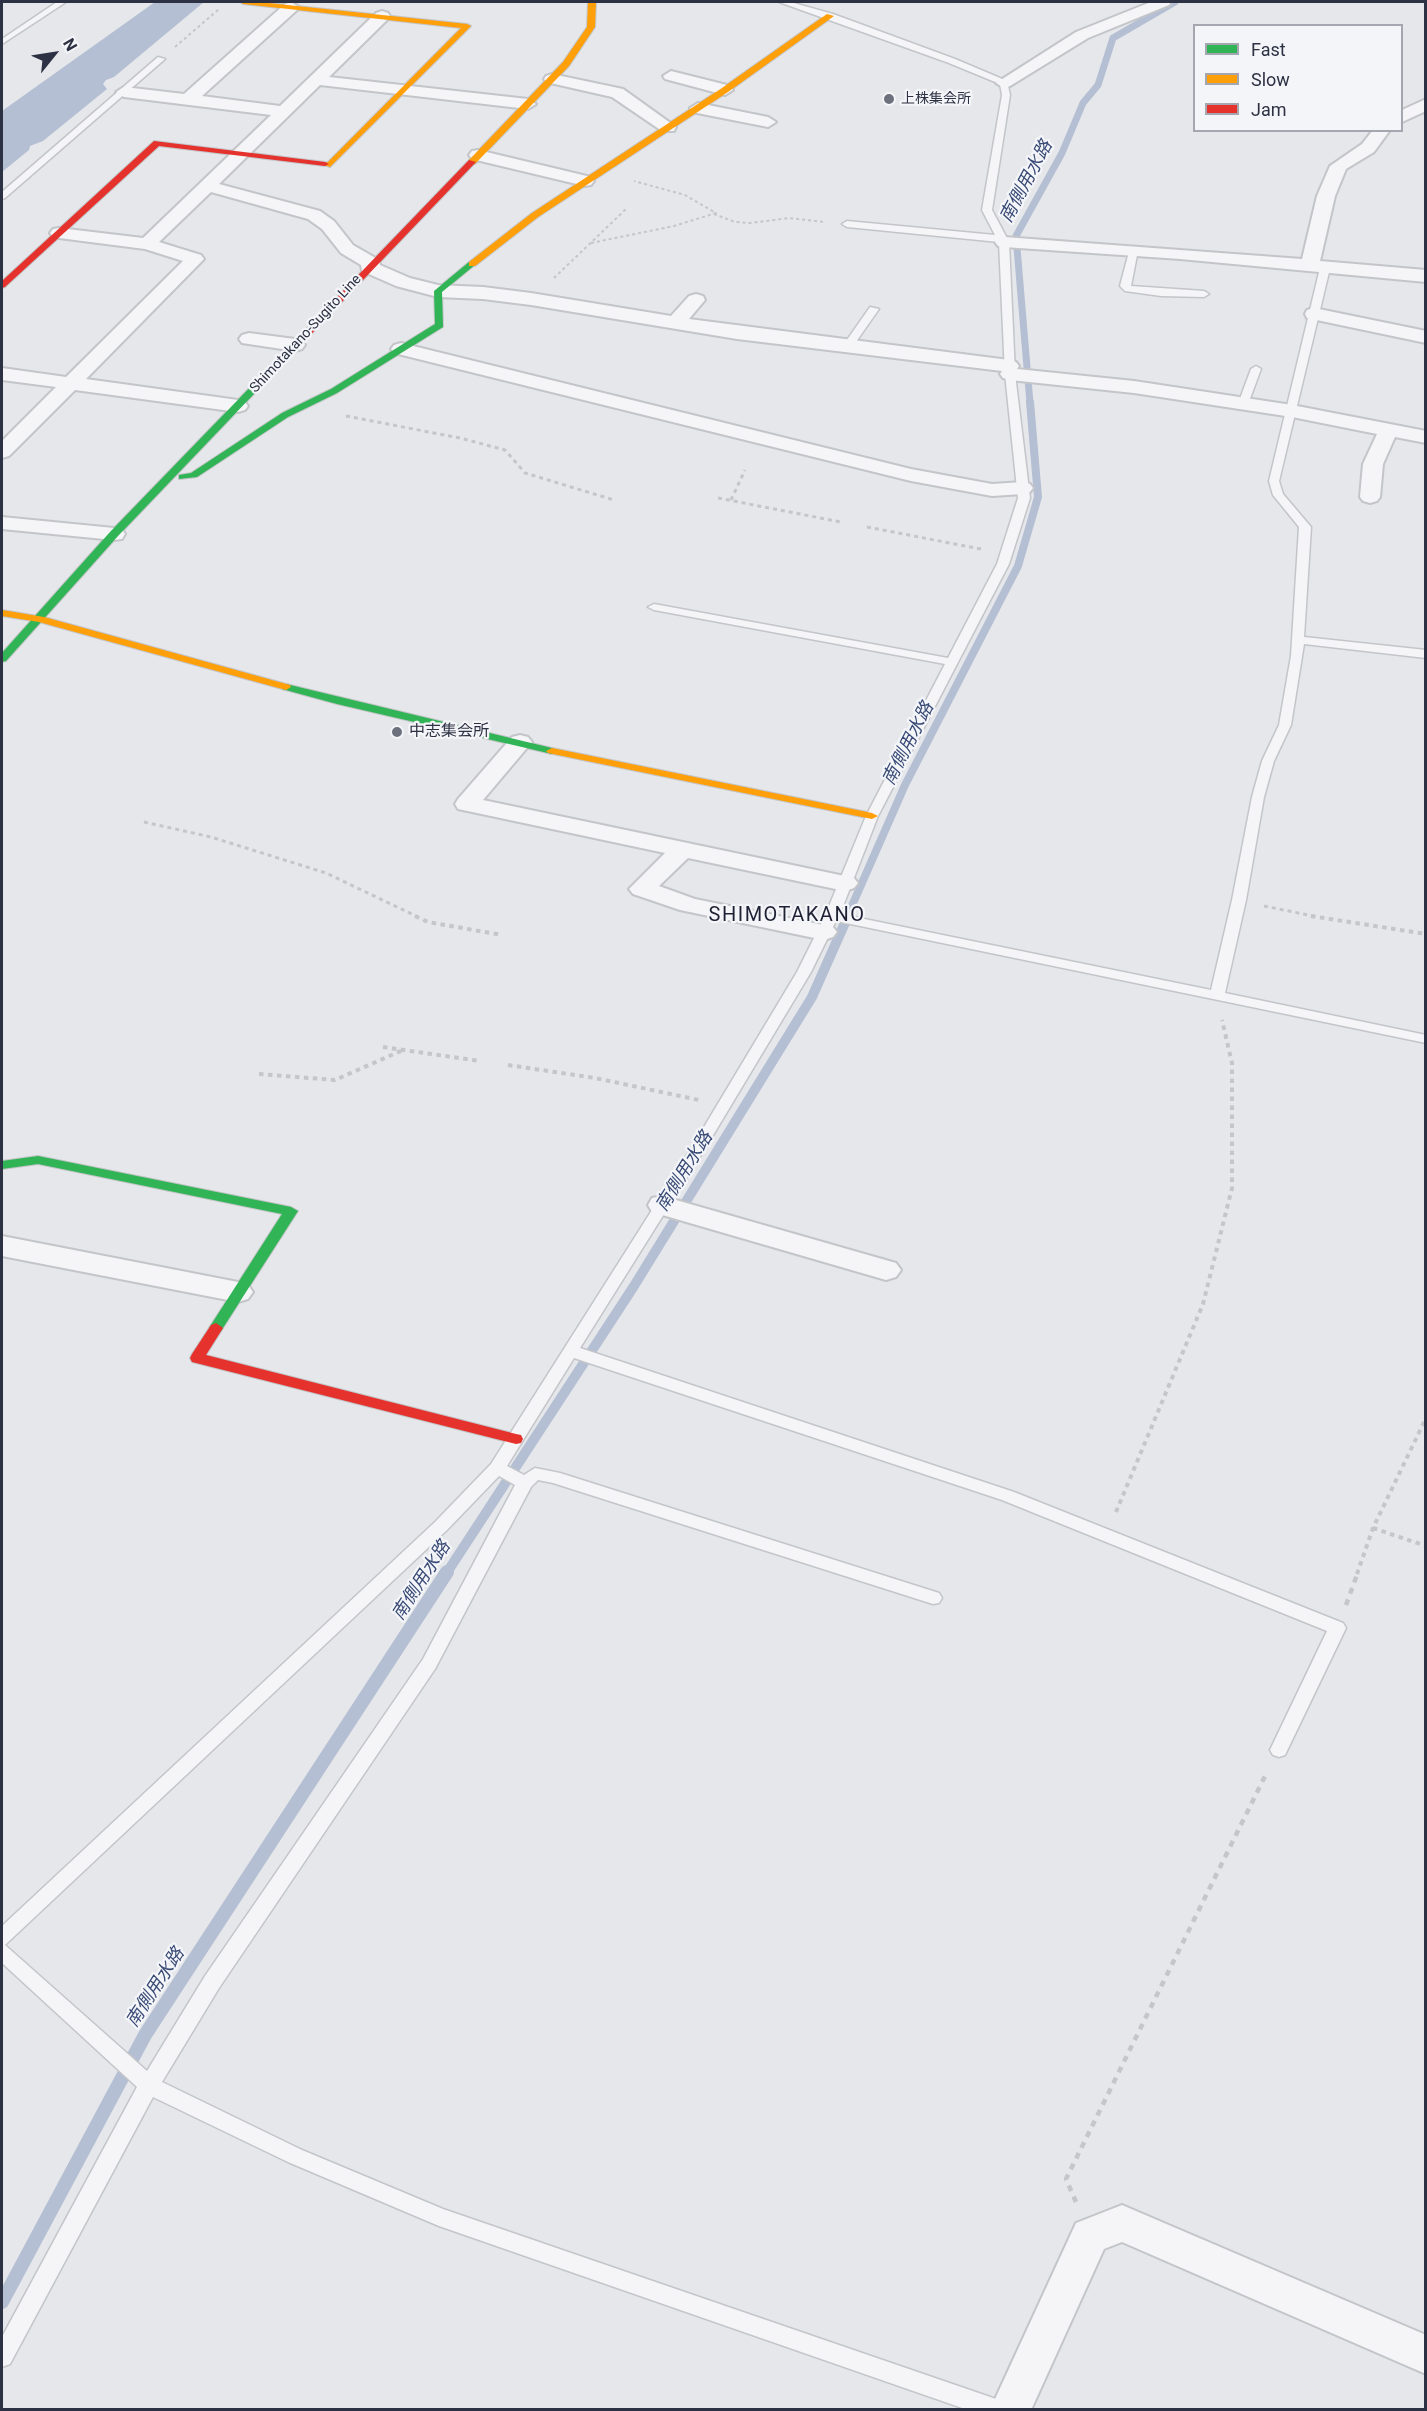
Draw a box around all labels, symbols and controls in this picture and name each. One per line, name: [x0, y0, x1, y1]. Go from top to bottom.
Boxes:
north arrow: [24, 24, 84, 84]
legend: [1193, 24, 1403, 132]
text: N: [59, 35, 81, 54]
text: Fast: [1251, 39, 1286, 60]
text: Slow: [1251, 69, 1290, 90]
place label: 上株集会所: [901, 91, 971, 107]
marker: 上株集会所: [882, 92, 896, 106]
text: Jam: [1251, 99, 1287, 120]
water label: 南側用水路: [996, 137, 1058, 227]
street label: Shimotakano-Sugito Line: [247, 271, 365, 397]
water label: 南側用水路: [879, 699, 939, 789]
place label: 中志集会所: [409, 722, 489, 742]
marker: 中志集会所: [390, 725, 404, 739]
district label: SHIMOTAKANO: [709, 904, 865, 928]
water label: 南側用水路: [652, 1128, 718, 1216]
water label: 南側用水路: [388, 1537, 456, 1625]
water label: 南側用水路: [122, 1944, 190, 2032]

